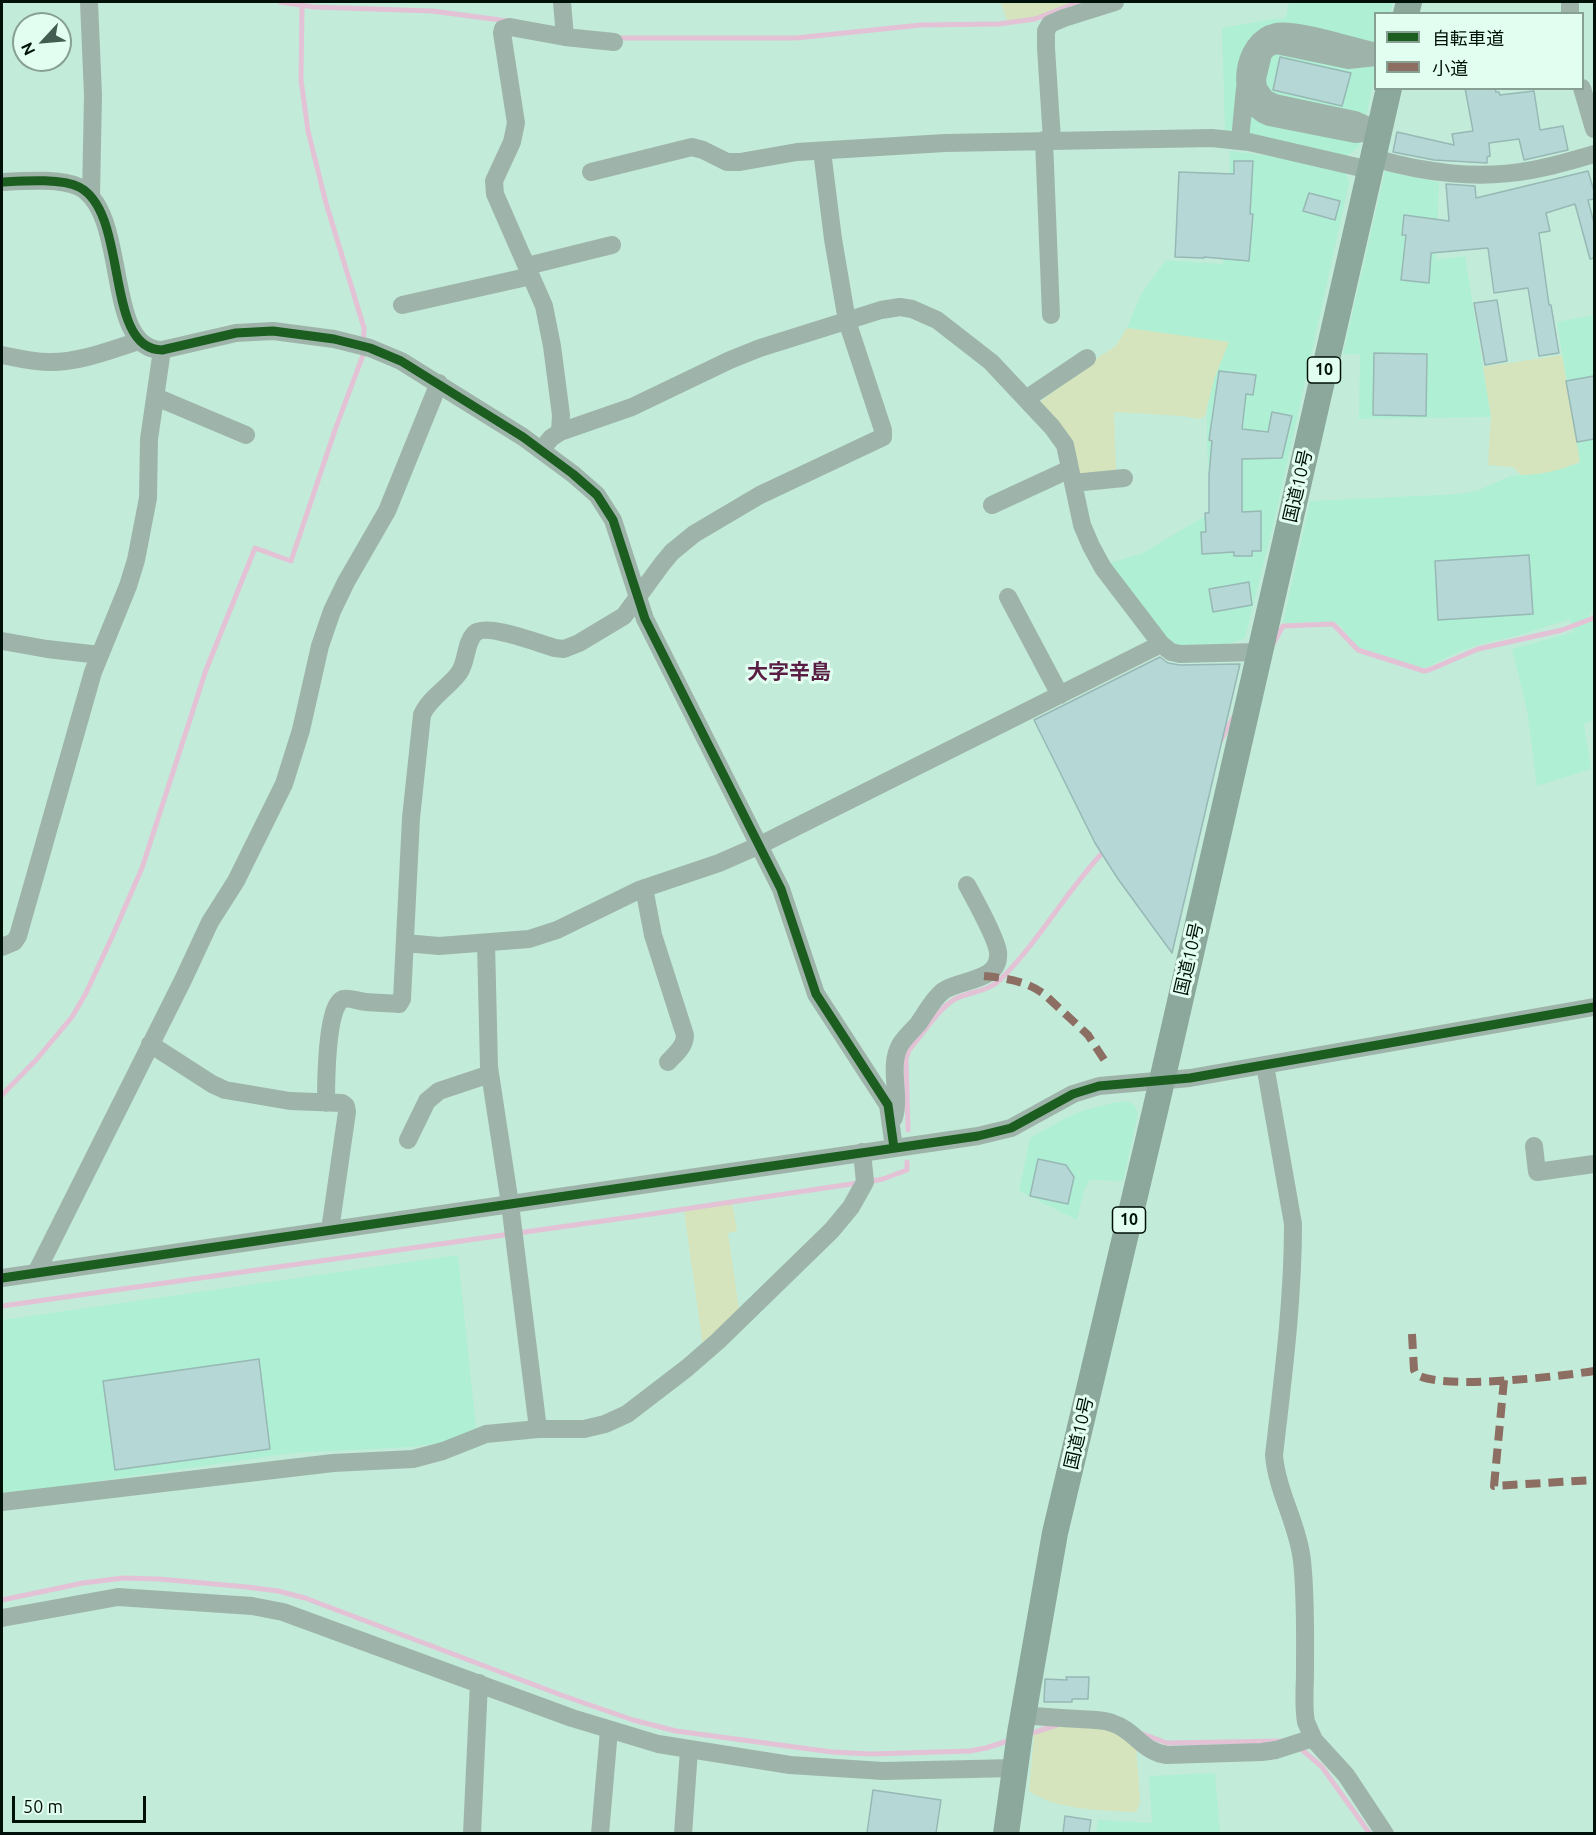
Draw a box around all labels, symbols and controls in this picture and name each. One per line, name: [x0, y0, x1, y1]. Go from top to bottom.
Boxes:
north arrow: [12, 12, 72, 72]
legend: [1374, 12, 1584, 90]
text: 自転車道: [1432, 28, 1504, 48]
text: N: [17, 40, 38, 58]
text: 小道: [1432, 58, 1468, 78]
road number: 10: [1308, 357, 1340, 383]
street label: 国道10号: [1279, 447, 1317, 525]
district label: 大字辛島: [747, 659, 831, 685]
street label: 国道10号: [1170, 920, 1208, 998]
road number: 10: [1112, 1207, 1146, 1233]
street label: 国道10号: [1060, 1394, 1098, 1472]
scale bar: [15, 1784, 148, 1822]
text: 50 m: [23, 1796, 63, 1816]

